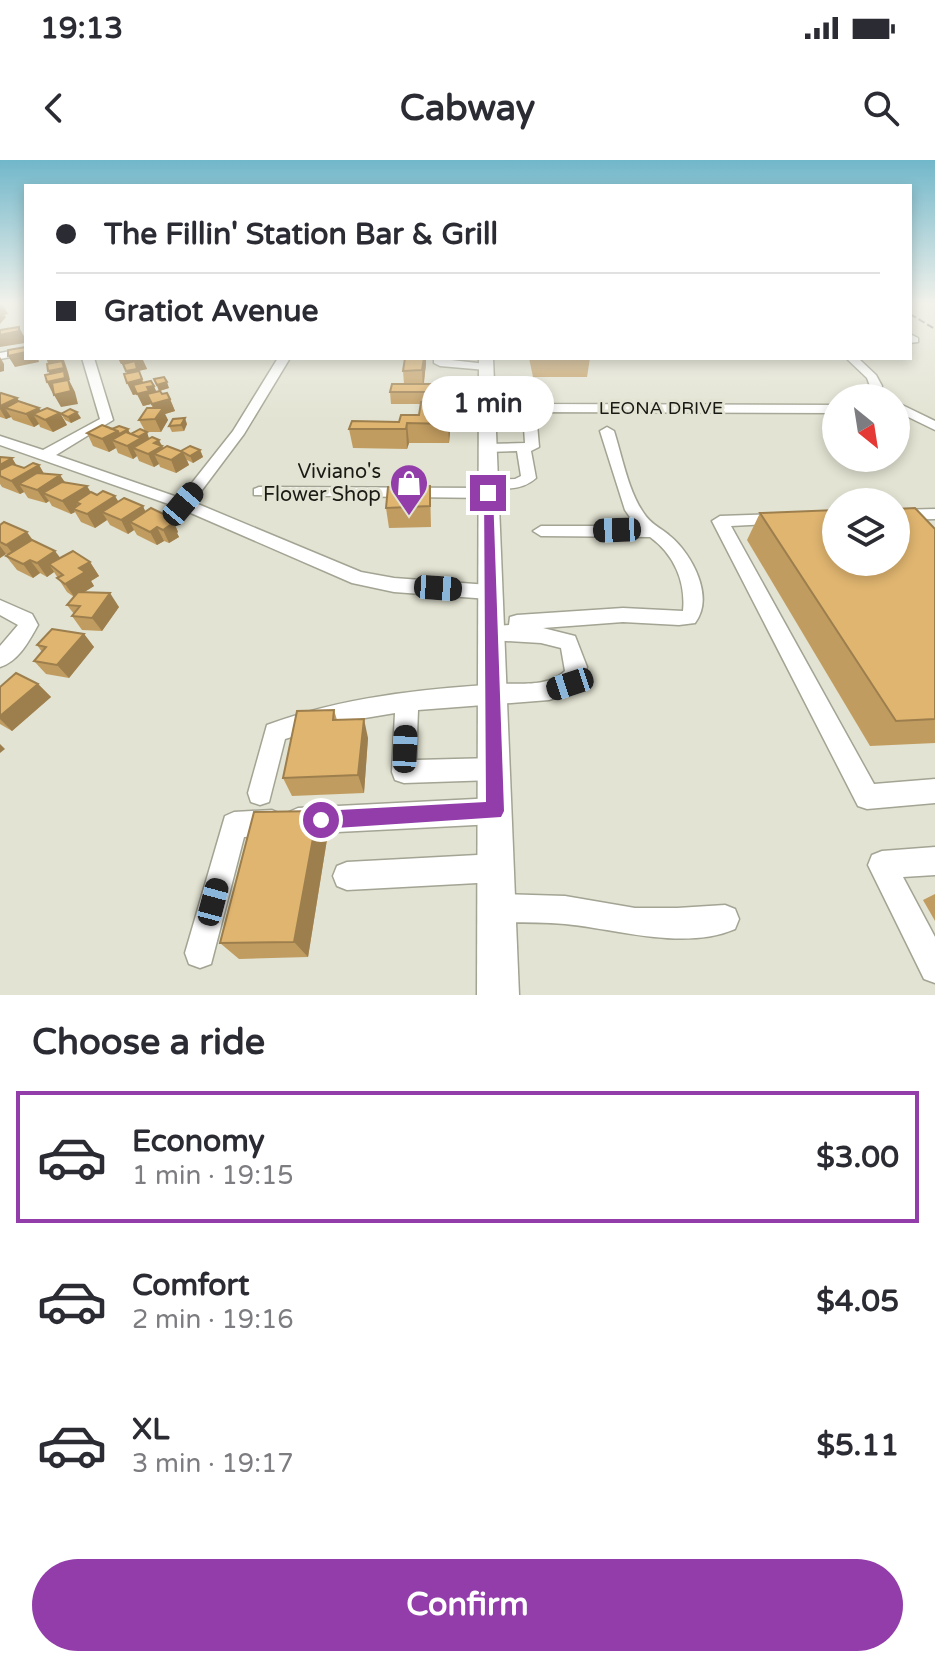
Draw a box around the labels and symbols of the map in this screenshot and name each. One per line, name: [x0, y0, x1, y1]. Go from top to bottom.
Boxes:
callout: 1 min: [422, 377, 554, 433]
north arrow: [822, 384, 910, 472]
street label: LEONA DRIVE: [599, 397, 723, 419]
place label: Viviano's Flower Shop: [263, 460, 381, 507]
shop icon: Viviano's Flower Shop: [388, 462, 430, 517]
route end: [470, 475, 506, 511]
car: [158, 478, 208, 530]
car: [593, 517, 641, 543]
car: [413, 574, 463, 602]
car: [543, 665, 597, 703]
car: [392, 725, 418, 773]
route start: [303, 802, 339, 838]
car: [195, 876, 231, 928]

